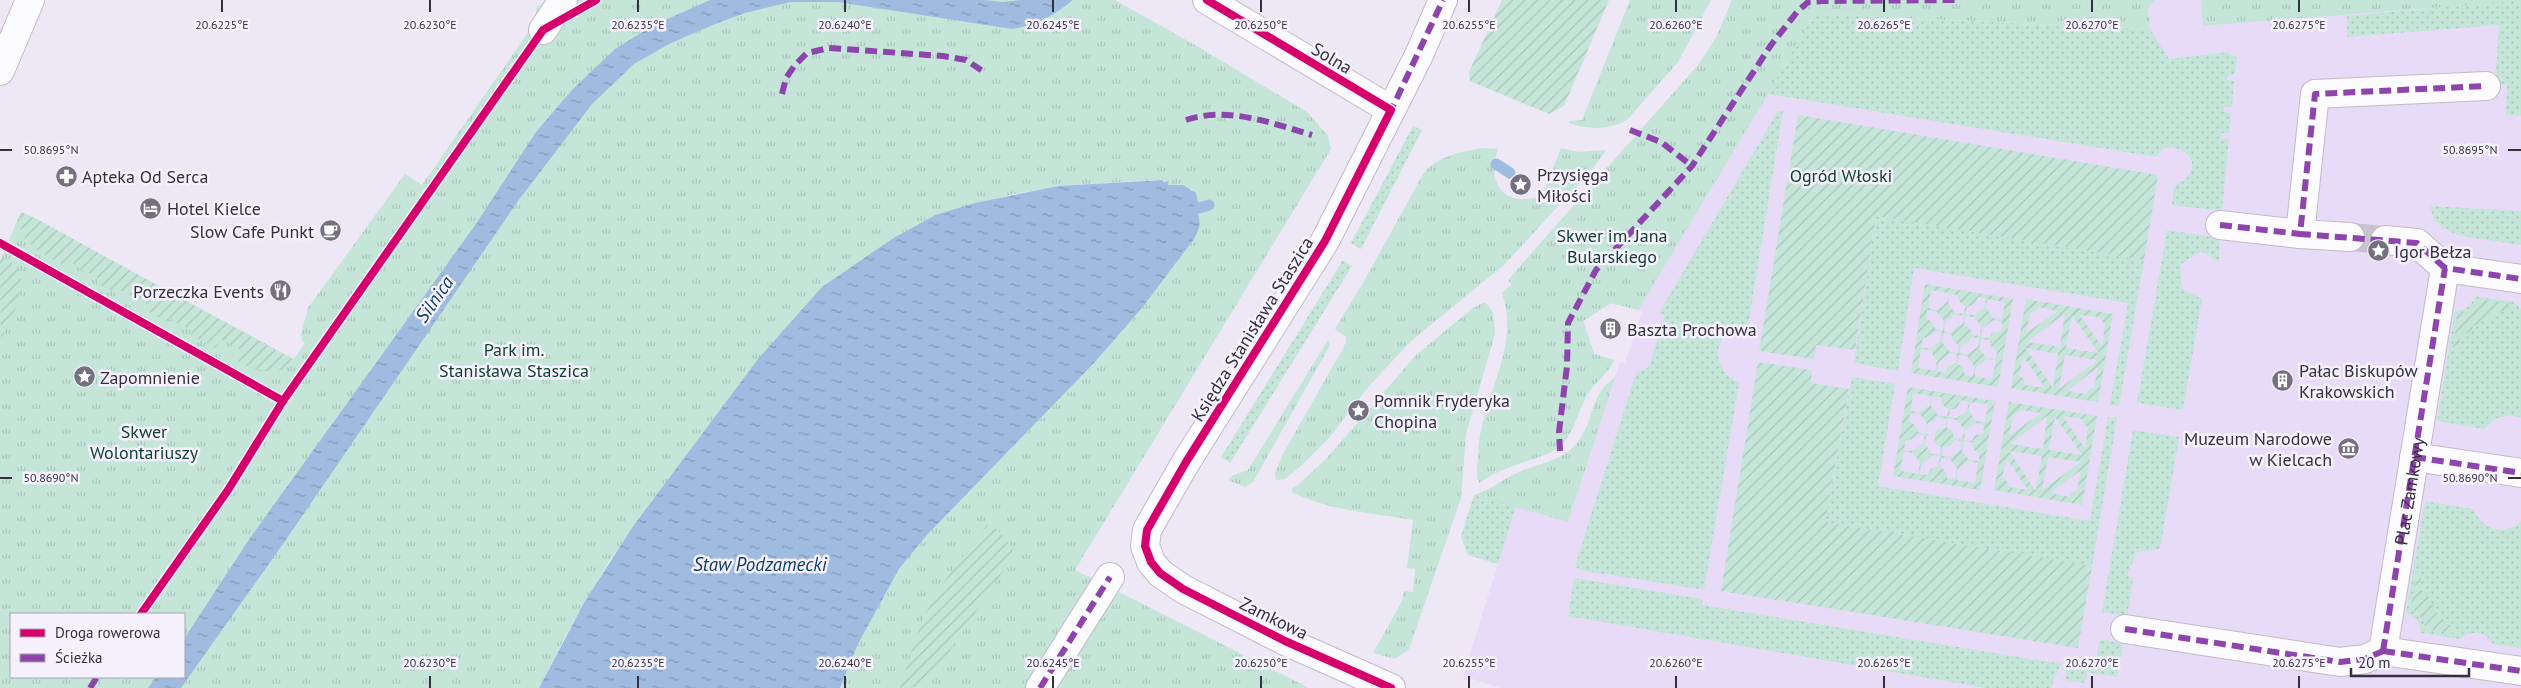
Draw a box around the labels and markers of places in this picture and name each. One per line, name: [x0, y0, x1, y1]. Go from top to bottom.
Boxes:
place label: Przysięga Miłości: [1537, 163, 1609, 207]
pharmacy icon: Apteka Od Serca: [54, 164, 78, 188]
place label: Apteka Od Serca: [82, 165, 208, 188]
place icon: Przysięga Miłości: [1509, 172, 1533, 196]
hotel icon: Hotel Kielce: [139, 196, 163, 220]
place label: Hotel Kielce: [167, 197, 261, 220]
cafe icon: Slow Cafe Punkt: [318, 219, 342, 243]
place label: Slow Cafe Punkt: [190, 220, 314, 243]
place icon: Igor Bełza: [2366, 239, 2390, 263]
place label: Igor Bełza: [2394, 240, 2471, 263]
restaurant icon: Porzeczka Events: [268, 279, 292, 303]
place label: Porzeczka Events: [133, 280, 264, 303]
building icon: Baszta Prochowa: [1599, 317, 1623, 341]
place label: Baszta Prochowa: [1627, 318, 1757, 341]
place label: Pałac Biskupów Krakowskich: [2299, 359, 2418, 403]
place icon: Zapomnienie: [72, 365, 96, 389]
place label: Zapomnienie: [100, 366, 200, 389]
building icon: Pałac Biskupów Krakowskich: [2271, 368, 2295, 392]
place label: Pomnik Fryderyka Chopina: [1374, 389, 1510, 433]
place icon: Pomnik Fryderyka Chopina: [1346, 398, 1370, 422]
place label: Muzeum Narodowe w Kielcach: [2184, 427, 2332, 471]
museum icon: Muzeum Narodowe w Kielcach: [2336, 436, 2360, 460]

